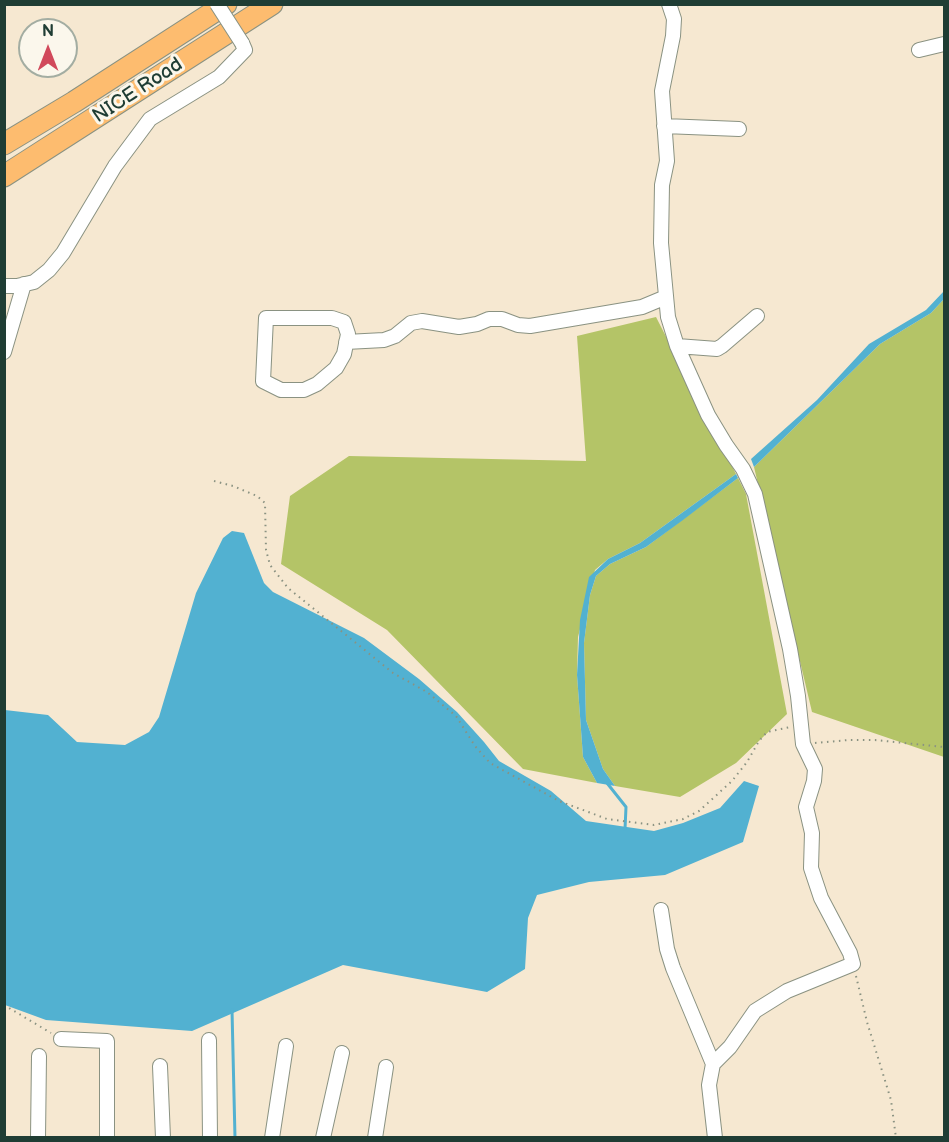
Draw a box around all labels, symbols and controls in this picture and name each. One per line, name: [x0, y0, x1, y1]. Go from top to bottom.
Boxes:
north arrow: [18, 18, 78, 78]
text: N: [42, 22, 54, 41]
street label: NICE Road: [89, 53, 187, 129]

